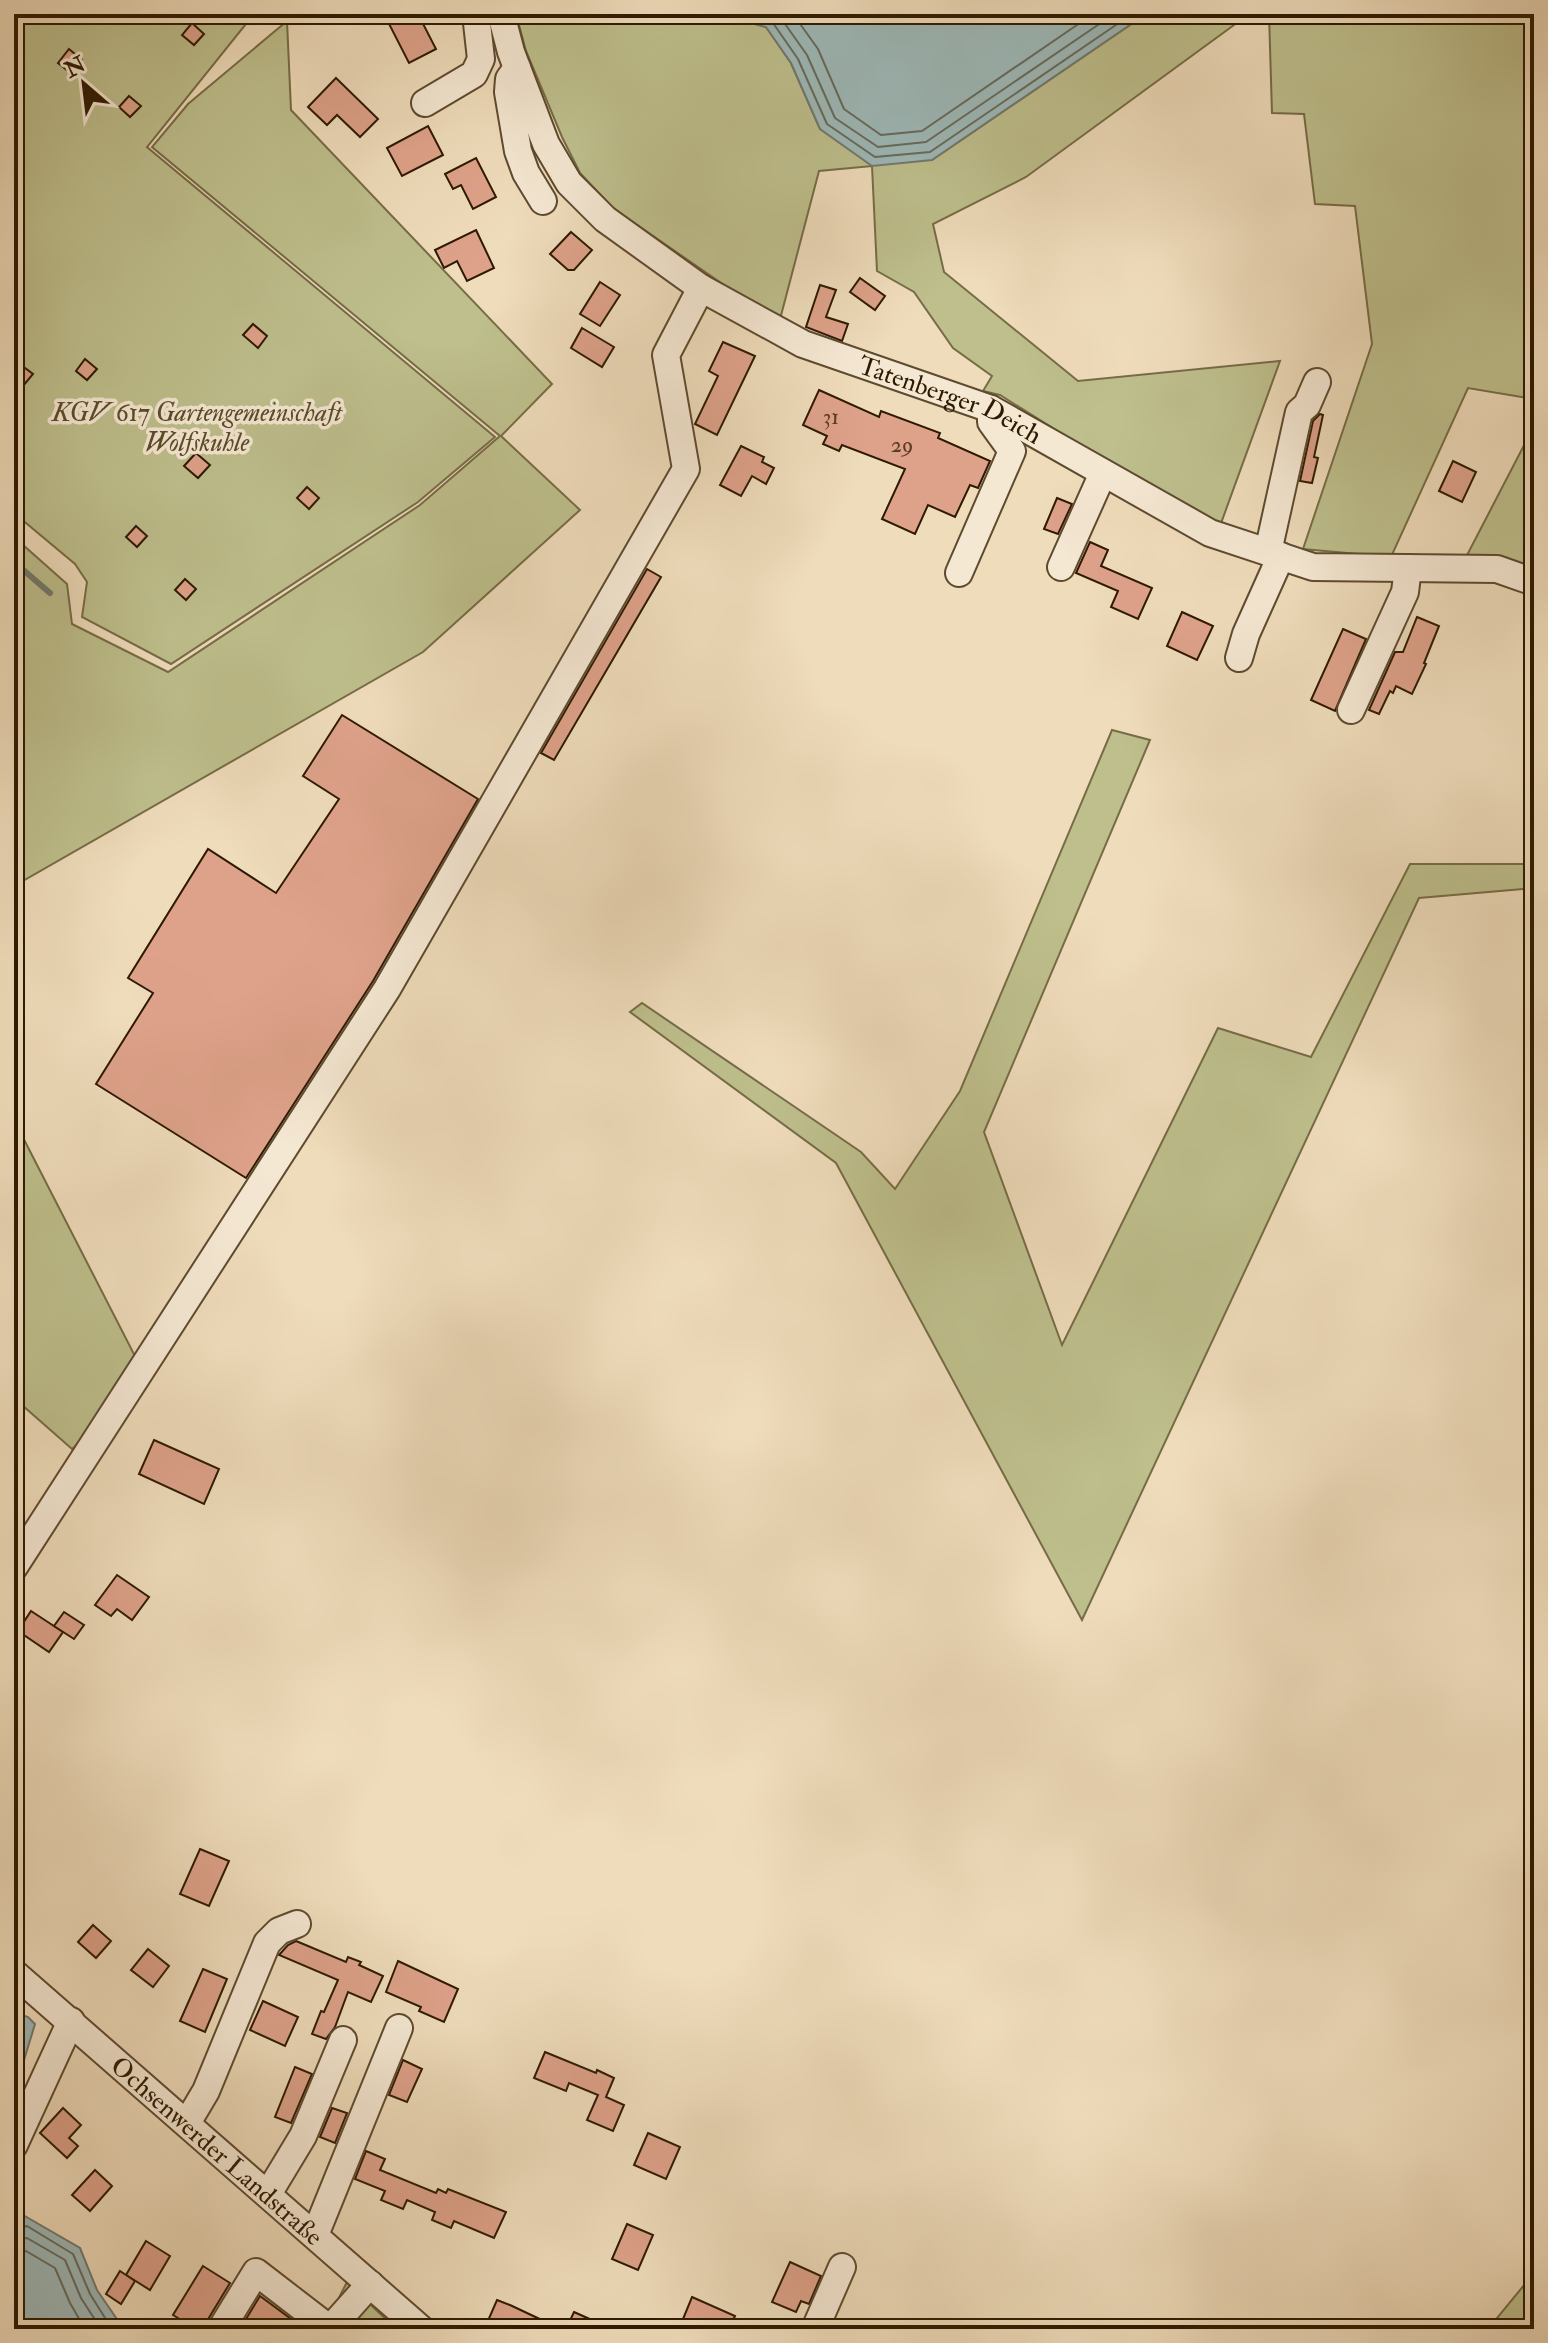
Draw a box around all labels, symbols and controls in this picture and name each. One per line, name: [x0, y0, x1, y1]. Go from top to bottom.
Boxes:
north arrow: [44, 44, 124, 124]
text: N: [59, 50, 91, 85]
street label: Tatenberger Deich: [854, 349, 1047, 452]
park label: KGV 617 Gartengemeinschaft Wolfskuhle: [50, 397, 344, 459]
house number: 31: [823, 403, 839, 431]
house number: 29: [891, 431, 913, 459]
street label: Ochsenwerder Landstraße: [104, 2050, 329, 2253]

